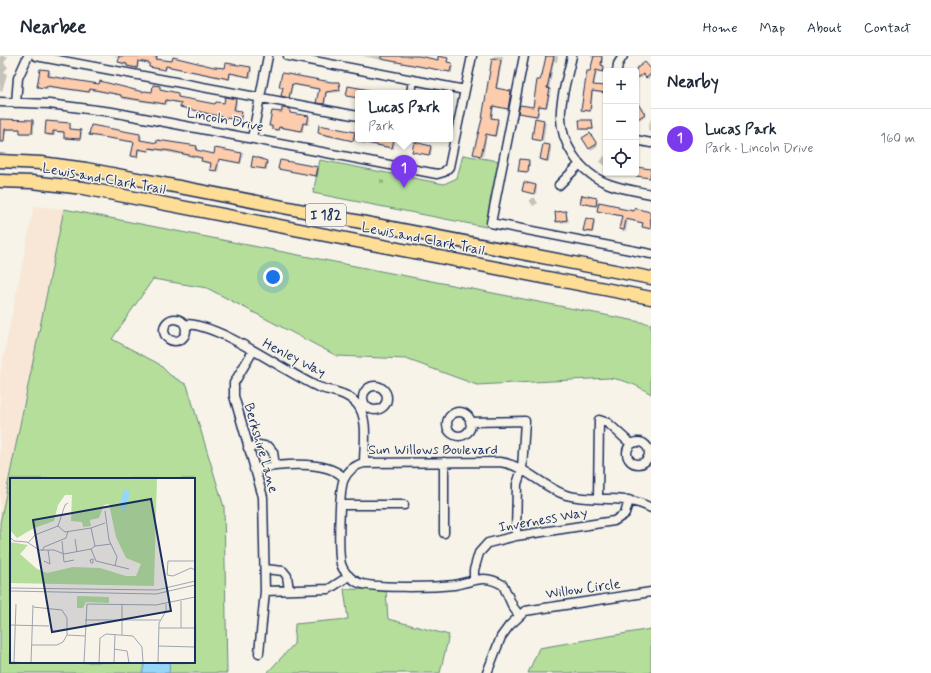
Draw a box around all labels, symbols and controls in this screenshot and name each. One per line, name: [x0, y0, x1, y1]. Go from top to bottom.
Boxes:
text: Nearbee: [20, 15, 86, 40]
text: Home: [703, 19, 737, 37]
text: Map: [759, 19, 785, 37]
text: About: [807, 19, 842, 37]
text: Contact: [864, 19, 911, 37]
map controls: [603, 68, 639, 176]
button: +: [603, 68, 639, 104]
text: Nearby: [667, 71, 719, 93]
popup: [355, 90, 453, 142]
text: Lucas Park: [368, 98, 440, 118]
street label: Lincoln Drive: [185, 104, 265, 136]
button: −: [603, 104, 639, 140]
text: Park: [368, 118, 394, 135]
text: Lucas Park: [705, 120, 776, 140]
text: 1: [677, 130, 683, 147]
text: 160 m: [880, 130, 915, 147]
button: locate: [603, 140, 639, 176]
text: Park · Lincoln Drive: [705, 140, 813, 157]
pin: 1: [391, 155, 417, 188]
street label: Lewis and Clark Trail: [41, 159, 167, 199]
road number: I 182: [306, 204, 346, 226]
street label: Lewis and Clark Trail: [360, 218, 486, 260]
your location: [263, 267, 283, 287]
street label: Henley Way: [259, 334, 329, 382]
street label: Berkshire Lane: [240, 401, 282, 495]
street label: Sun Willows Boulevard: [368, 441, 498, 459]
inset map: [10, 478, 195, 663]
street label: Inverness Way: [497, 503, 589, 537]
street label: Willow Circle: [545, 575, 622, 603]

